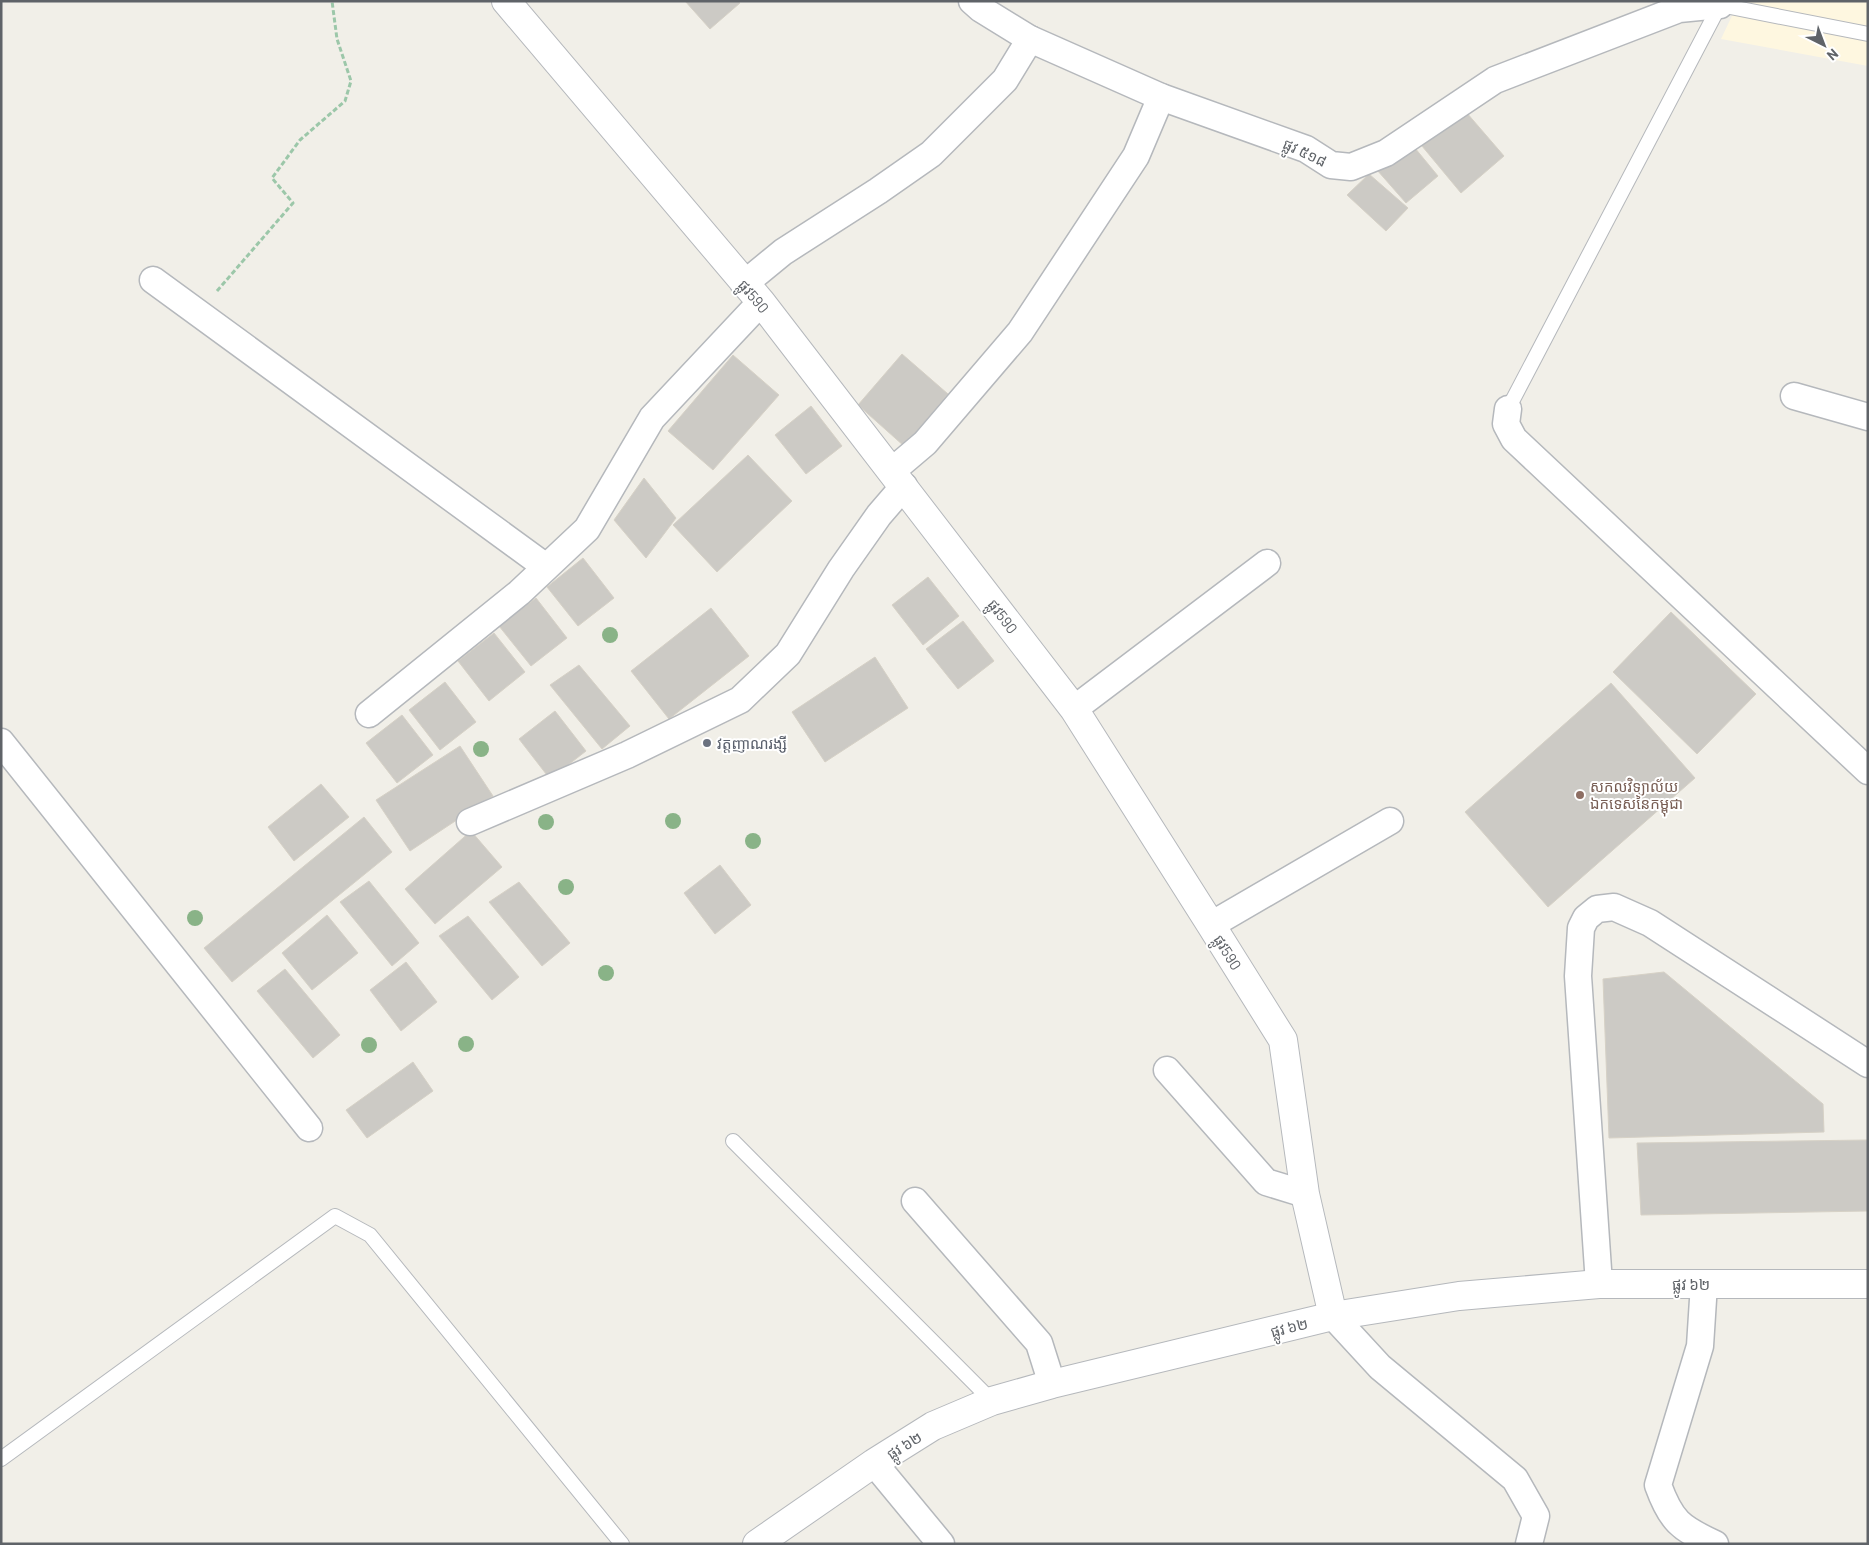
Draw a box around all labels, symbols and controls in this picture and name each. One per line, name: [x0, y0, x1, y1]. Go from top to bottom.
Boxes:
north arrow: [1799, 20, 1849, 70]
text: N: [1824, 46, 1842, 64]
street label: ផ្លូវ ៥១៨: [1278, 134, 1330, 175]
street label: ផ្លូវ590: [731, 275, 773, 320]
street label: ផ្លូវ590: [980, 595, 1022, 640]
place label: វត្តញាណរង្សី: [717, 734, 787, 753]
marker: វត្តញាណរង្សី: [701, 737, 713, 749]
place label: សកលវិទ្យាល័យ ឯកទេសនៃកម្ពុជា: [1590, 777, 1683, 817]
marker: សកលវិទ្យាល័យ ឯកទេសនៃកម្ពុជា: [1574, 789, 1586, 801]
street label: ផ្លូវ590: [1206, 931, 1246, 976]
street label: ផ្លូវ ៦២: [1672, 1275, 1710, 1298]
street label: ផ្លូវ ៦២: [1268, 1314, 1311, 1346]
street label: ផ្លូវ ៦២: [883, 1427, 928, 1467]

